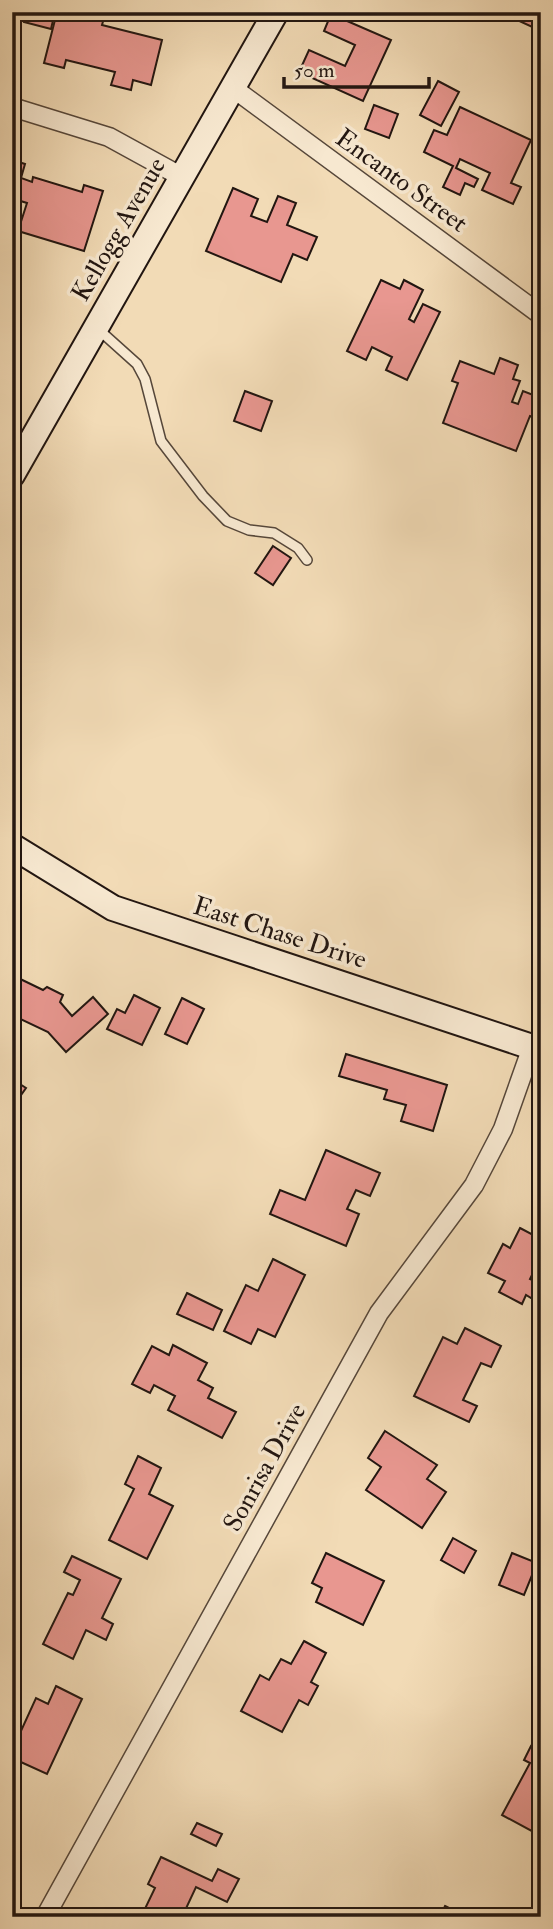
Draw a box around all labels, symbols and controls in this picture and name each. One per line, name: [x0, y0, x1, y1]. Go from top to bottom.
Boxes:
scale bar: [284, 46, 429, 90]
text: 50 m: [294, 57, 335, 84]
street label: Encanto Street: [329, 122, 474, 239]
street label: Kellogg Avenue: [65, 152, 173, 307]
street label: East Chase Drive: [189, 890, 371, 976]
street label: Sonrisa Drive: [217, 1398, 313, 1537]

